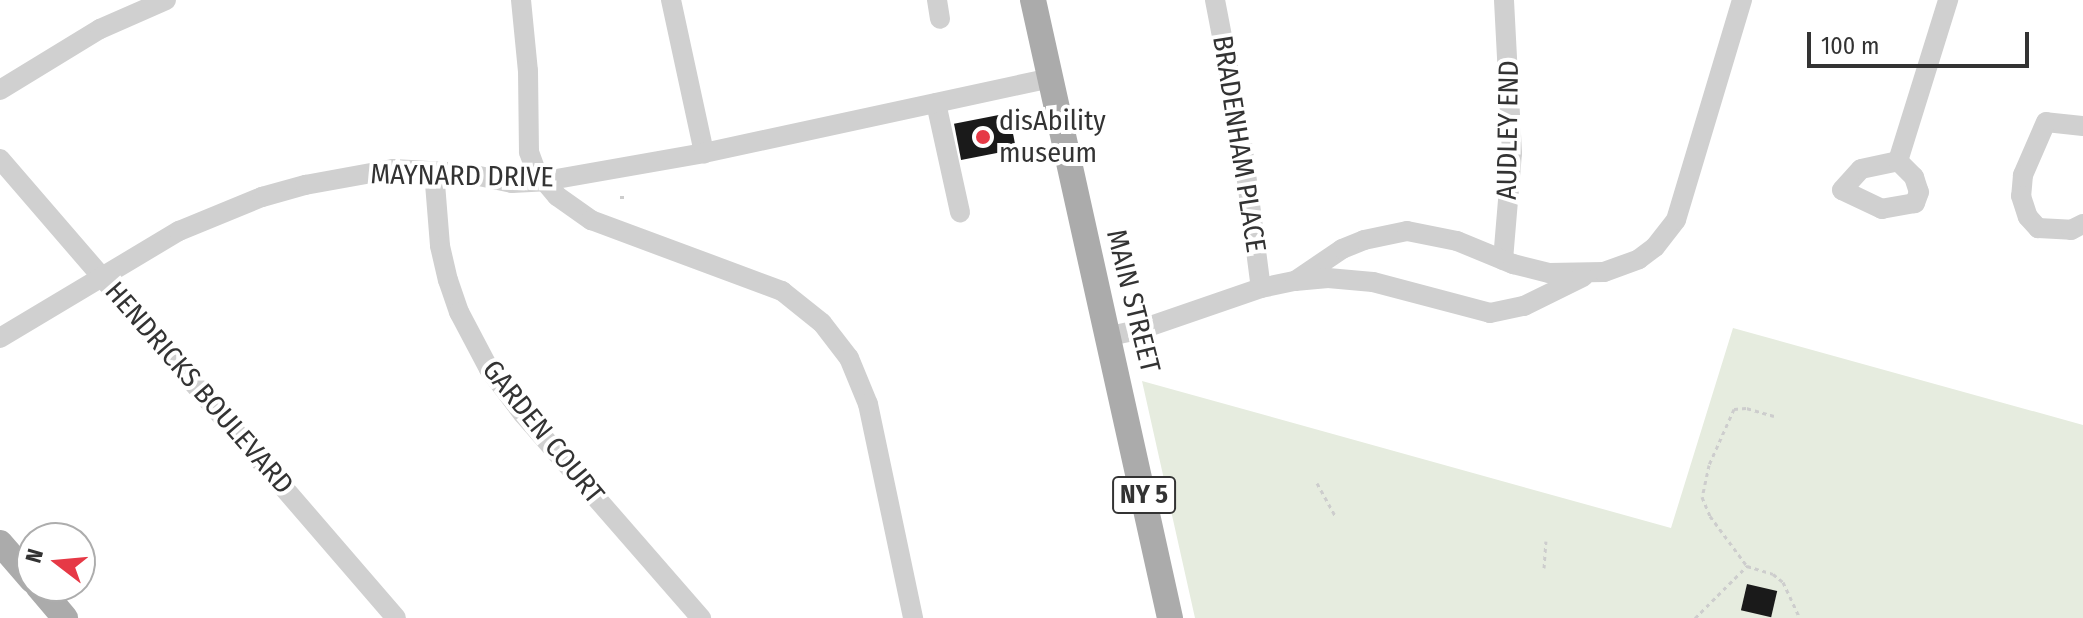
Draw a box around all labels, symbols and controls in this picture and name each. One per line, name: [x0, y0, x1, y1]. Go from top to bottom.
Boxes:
scale bar: [1811, 16, 2033, 66]
text: 100 m: [1821, 32, 1879, 60]
street label: BRADENHAM PLACE: [1205, 33, 1273, 255]
street label: AUDLEY END: [1490, 60, 1526, 200]
place label: disAbility museum: [999, 104, 1106, 170]
marker: disAbility museum: [974, 128, 992, 146]
street label: MAYNARD DRIVE: [370, 158, 554, 194]
street label: MAIN STREET: [1099, 226, 1167, 376]
street label: HENDRICKS BOULEVARD: [98, 275, 300, 501]
street label: GARDEN COURT: [475, 354, 611, 510]
road number: NY 5: [1112, 473, 1176, 517]
north arrow: [16, 522, 96, 602]
text: N: [20, 546, 49, 566]

